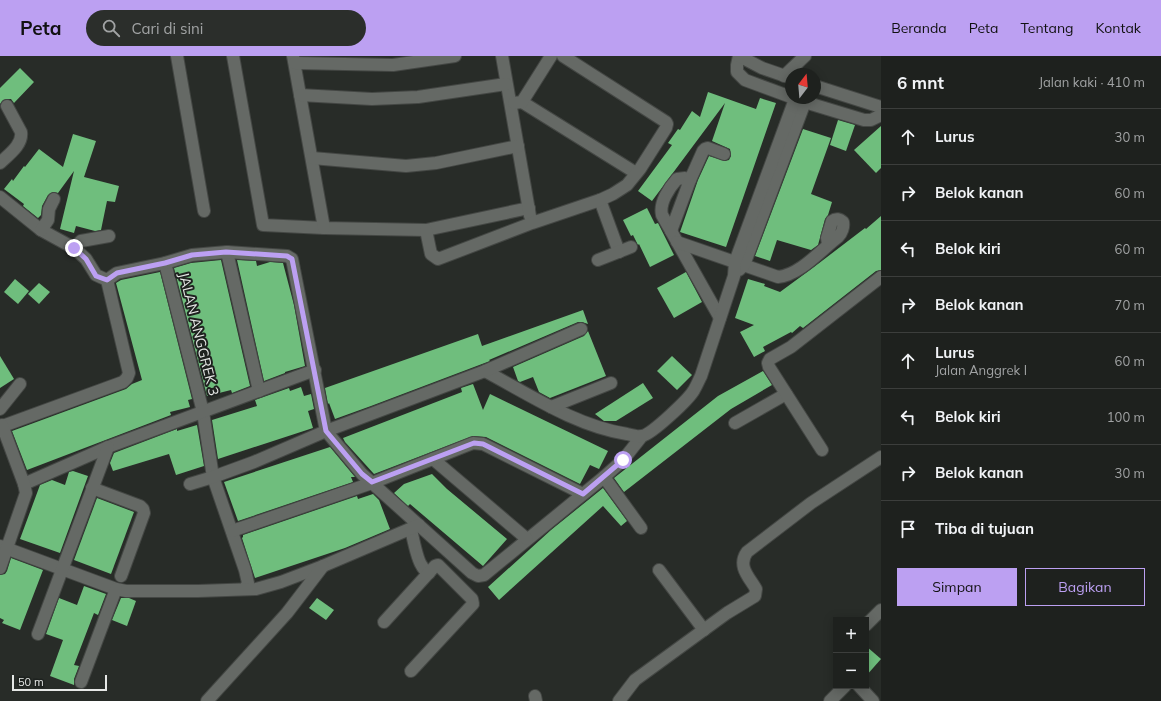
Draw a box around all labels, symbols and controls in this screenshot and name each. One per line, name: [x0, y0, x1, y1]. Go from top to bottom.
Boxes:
search box: [86, 10, 366, 46]
text: Peta: [20, 16, 62, 40]
icon: search: [100, 17, 122, 39]
text: Cari di sini: [132, 19, 203, 38]
text: Beranda: [891, 19, 947, 37]
text: Peta: [969, 19, 998, 37]
text: Tentang: [1020, 19, 1074, 37]
text: Kontak: [1096, 19, 1141, 37]
north arrow: [785, 68, 821, 104]
text: 6 mnt: [897, 72, 944, 93]
text: Jalan kaki · 410 m: [1039, 74, 1145, 90]
icon: ahead: [897, 126, 919, 148]
text: Lurus: [935, 127, 975, 146]
text: 30 m: [1115, 129, 1145, 145]
icon: right: [897, 182, 919, 204]
text: Belok kanan: [935, 183, 1024, 202]
text: 60 m: [1115, 185, 1145, 201]
icon: left: [897, 238, 919, 260]
route end: [65, 239, 83, 257]
text: Belok kiri: [935, 239, 1001, 258]
text: 60 m: [1115, 241, 1145, 257]
street label: JALAN ANGGREK 3: [175, 270, 223, 398]
icon: right: [897, 294, 919, 316]
text: Belok kanan: [935, 295, 1024, 314]
text: 70 m: [1115, 297, 1145, 313]
text: Lurus: [935, 343, 975, 362]
icon: ahead: [897, 350, 919, 372]
text: 60 m: [1115, 353, 1145, 369]
text: Jalan Anggrek I: [935, 362, 1027, 378]
icon: left: [897, 406, 919, 428]
text: Belok kiri: [935, 407, 1001, 426]
text: 100 m: [1107, 409, 1145, 425]
route start: [614, 451, 632, 469]
icon: right: [897, 462, 919, 484]
text: Belok kanan: [935, 463, 1024, 482]
text: 30 m: [1115, 465, 1145, 481]
icon: arrive: [897, 518, 919, 540]
text: Tiba di tujuan: [935, 519, 1034, 538]
button: Simpan: [897, 568, 1017, 606]
button: Bagikan: [1025, 568, 1145, 606]
map controls: [833, 617, 869, 689]
button: +: [833, 617, 869, 653]
button: −: [833, 653, 869, 689]
scale bar: [12, 673, 107, 692]
text: 50 m: [18, 675, 44, 689]

